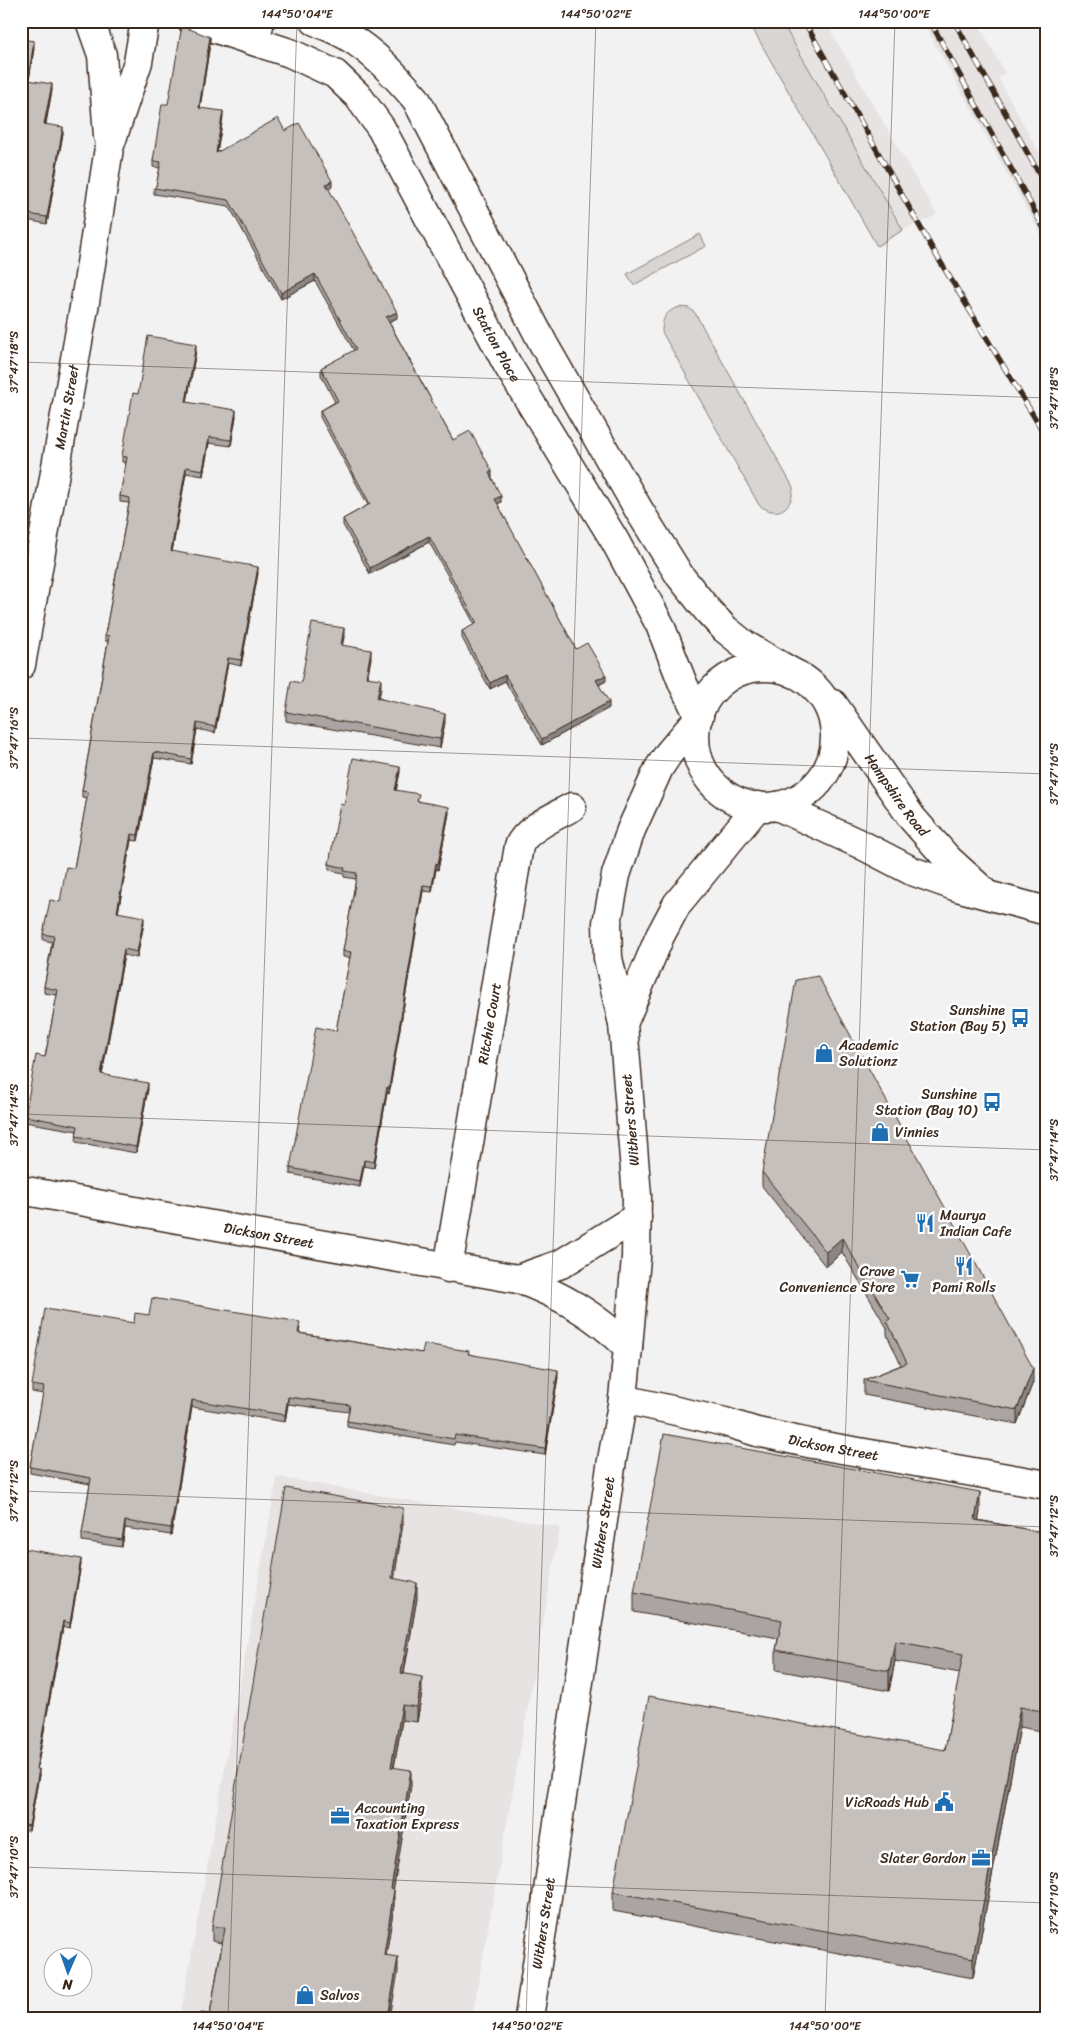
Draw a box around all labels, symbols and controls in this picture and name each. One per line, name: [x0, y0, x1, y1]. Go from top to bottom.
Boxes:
text: 144°50'04"E: [261, 3, 334, 25]
text: 144°50'02"E: [561, 3, 633, 25]
text: 144°50'00"E: [858, 3, 931, 25]
street label: Station Place: [465, 301, 527, 387]
text: 37°47'18"S: [3, 330, 25, 393]
street label: Martin Street: [47, 361, 87, 451]
text: 37°47'18"S: [1043, 366, 1065, 429]
text: 37°47'16"S: [3, 707, 25, 769]
text: 37°47'16"S: [1043, 743, 1065, 805]
street label: Hampshire Road: [858, 748, 936, 844]
street label: Ritchie Court: [470, 981, 509, 1066]
place label: Sunshine Station (Bay 5): [910, 998, 1006, 1039]
bus stop icon: Sunshine Station (Bay 5): [1009, 1007, 1031, 1029]
place label: Academic Solutionz: [838, 1033, 898, 1074]
shop icon: Academic Solutionz: [813, 1042, 835, 1064]
street label: Withers Street: [614, 1073, 647, 1167]
place label: Sunshine Station (Bay 10): [875, 1082, 978, 1123]
text: 37°47'14"S: [3, 1083, 25, 1146]
bus stop icon: Sunshine Station (Bay 10): [981, 1091, 1003, 1113]
text: 37°47'14"S: [1043, 1118, 1065, 1181]
place label: Vinnies: [895, 1120, 939, 1145]
shop icon: Vinnies: [869, 1121, 891, 1143]
place label: Maurya Indian Cafe: [939, 1203, 1012, 1244]
restaurant icon: Maurya Indian Cafe: [914, 1212, 936, 1234]
street label: Dickson Street: [222, 1215, 316, 1256]
restaurant icon: Pami Rolls: [953, 1255, 975, 1277]
place label: Crave Convenience Store: [780, 1259, 895, 1300]
supermarket icon: Crave Convenience Store: [899, 1268, 921, 1290]
place label: Pami Rolls: [932, 1275, 996, 1300]
street label: Dickson Street: [786, 1427, 880, 1468]
text: 37°47'12"S: [3, 1460, 25, 1522]
street label: Withers Street: [584, 1475, 622, 1570]
text: 37°47'12"S: [1043, 1495, 1065, 1557]
place label: VicRoads Hub: [845, 1790, 929, 1815]
public building icon: VicRoads Hub: [933, 1791, 955, 1813]
place label: Accounting Taxation Express: [354, 1796, 460, 1837]
office icon: Accounting Taxation Express: [329, 1805, 351, 1827]
text: 37°47'10"S: [3, 1835, 25, 1898]
place label: Slater Gordon: [880, 1846, 966, 1871]
office icon: Slater Gordon: [970, 1847, 992, 1869]
text: 37°47'10"S: [1043, 1871, 1065, 1934]
street label: Withers Street: [524, 1876, 563, 1971]
north arrow: [42, 1946, 92, 1996]
text: N: [62, 1972, 74, 1997]
place label: Salvos: [320, 1983, 359, 2008]
shop icon: Salvos: [294, 1984, 316, 2006]
text: 144°50'04"E: [192, 2015, 265, 2037]
text: 144°50'02"E: [492, 2015, 564, 2037]
text: 144°50'00"E: [789, 2015, 862, 2037]

